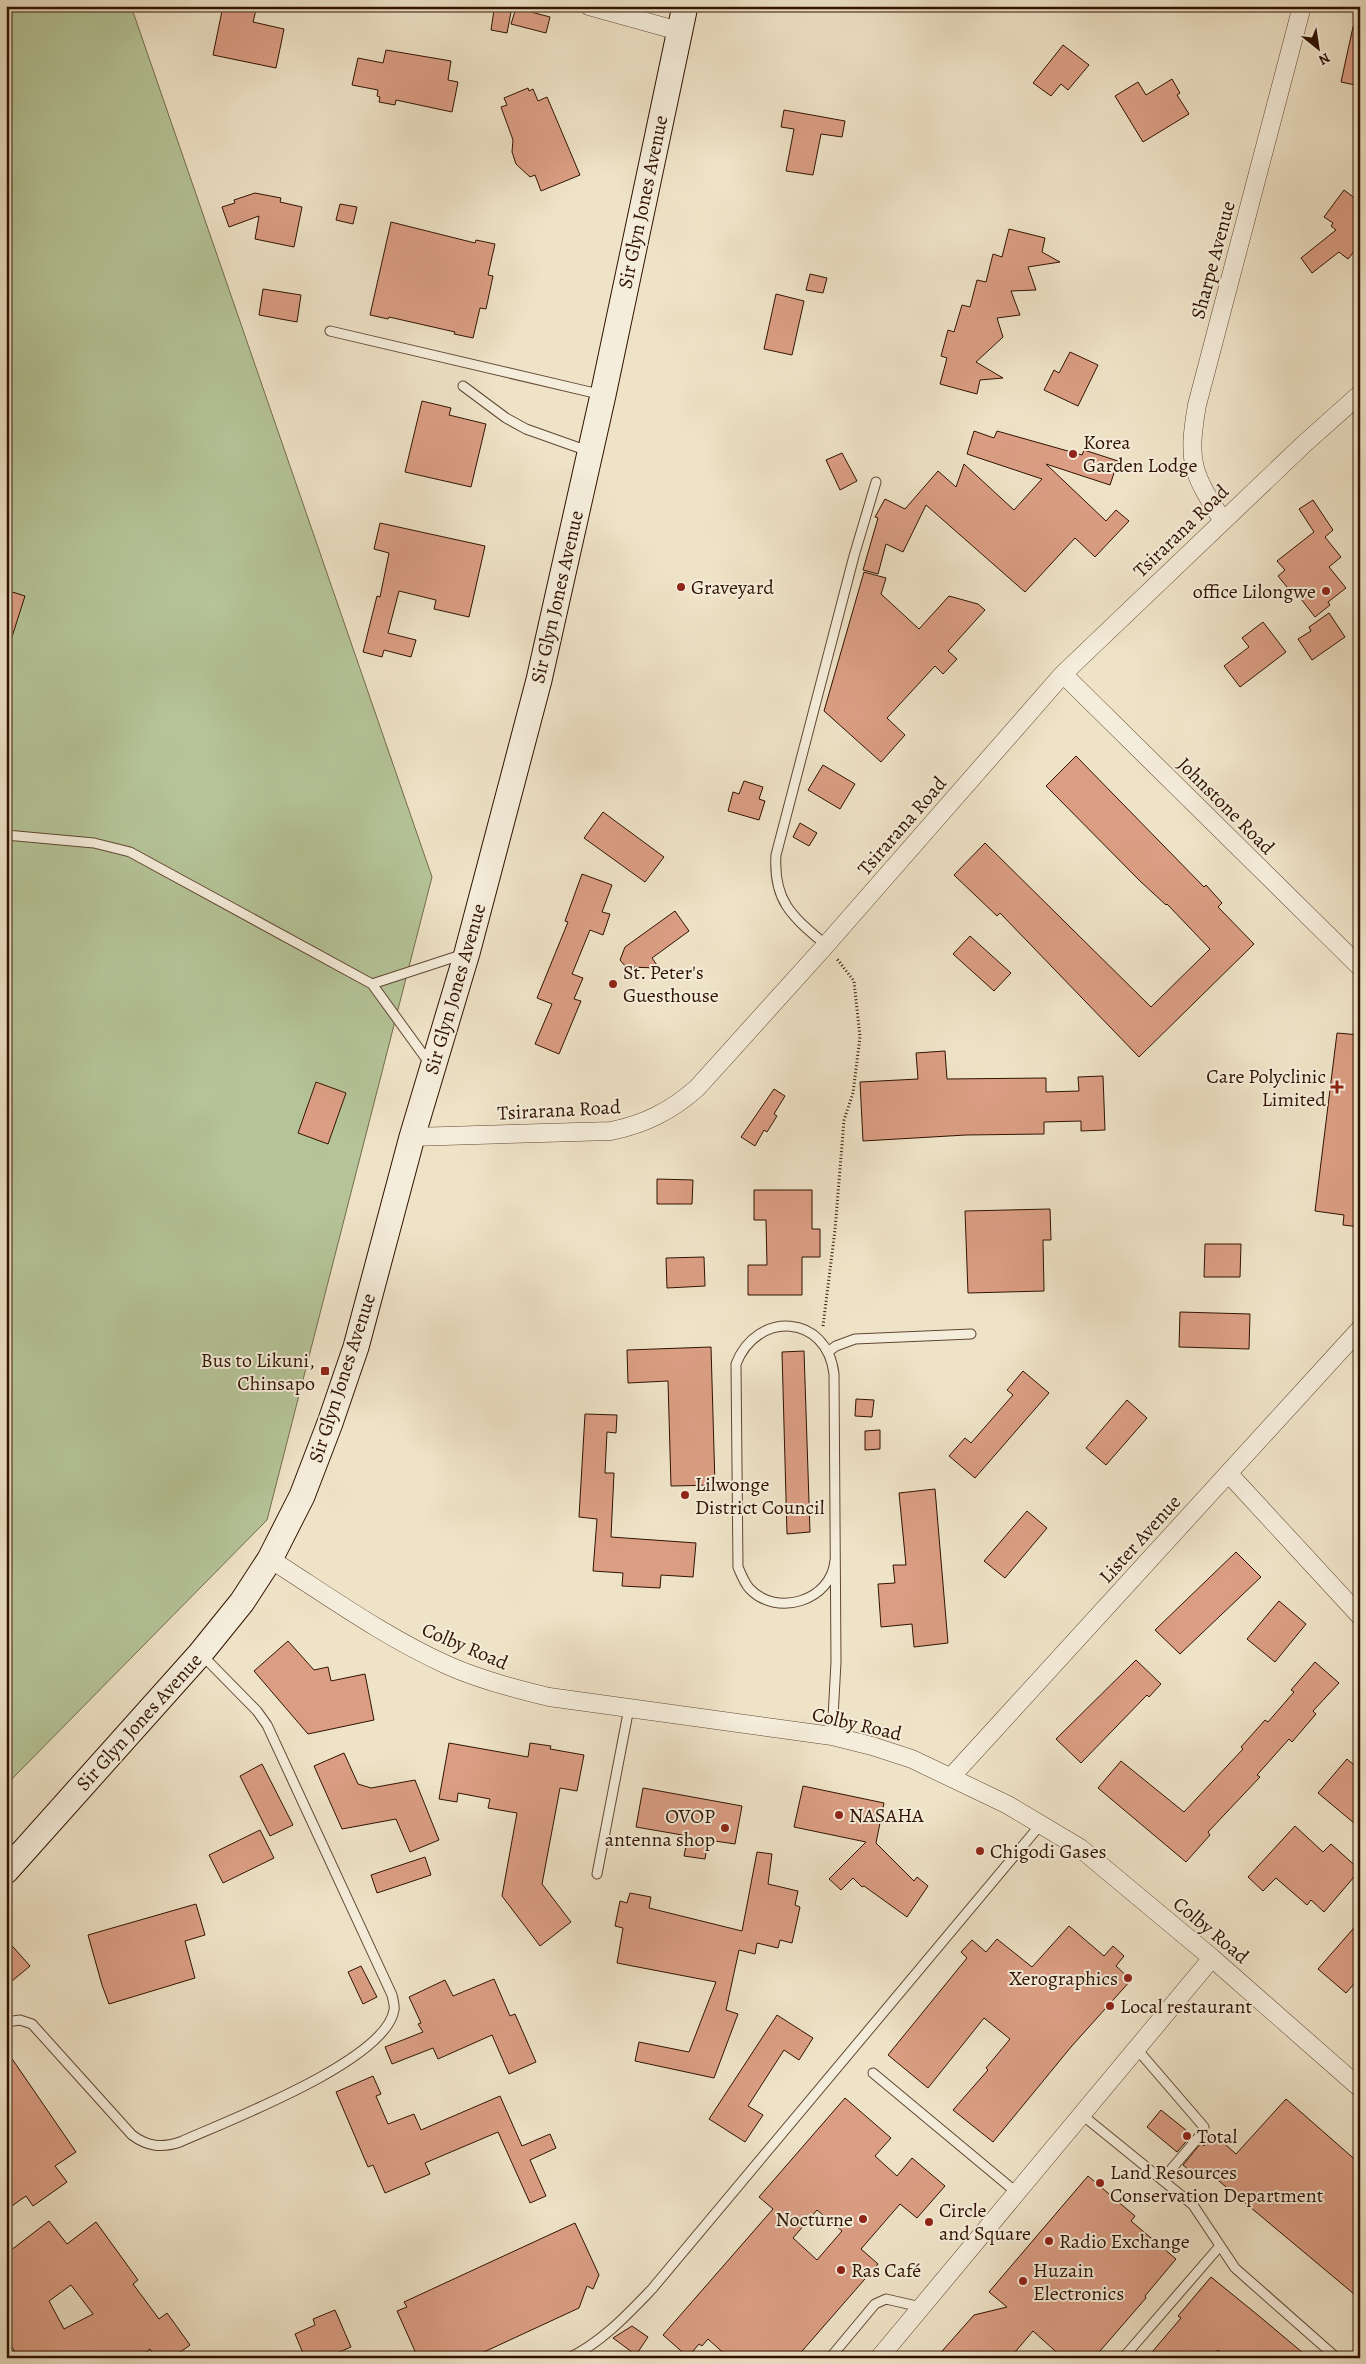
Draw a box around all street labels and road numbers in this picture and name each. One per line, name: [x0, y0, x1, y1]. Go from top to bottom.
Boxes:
street label: Sir Glyn Jones Avenue: [611, 113, 675, 291]
street label: Sharpe Avenue: [1184, 198, 1242, 322]
street label: Tsirarana Road: [1127, 478, 1235, 584]
street label: Sir Glyn Jones Avenue: [524, 508, 590, 686]
street label: Johnstone Road: [1171, 751, 1281, 861]
street label: Tsirarana Road: [851, 770, 953, 881]
street label: Sir Glyn Jones Avenue: [418, 900, 492, 1078]
street label: Tsirarana Road: [497, 1093, 621, 1127]
street label: Sir Glyn Jones Avenue: [302, 1290, 382, 1466]
street label: Lister Avenue: [1093, 1489, 1187, 1589]
street label: Colby Road: [418, 1616, 513, 1676]
street label: Sir Glyn Jones Avenue: [70, 1647, 208, 1797]
street label: Colby Road: [809, 1701, 905, 1747]
street label: Colby Road: [1167, 1890, 1255, 1970]

